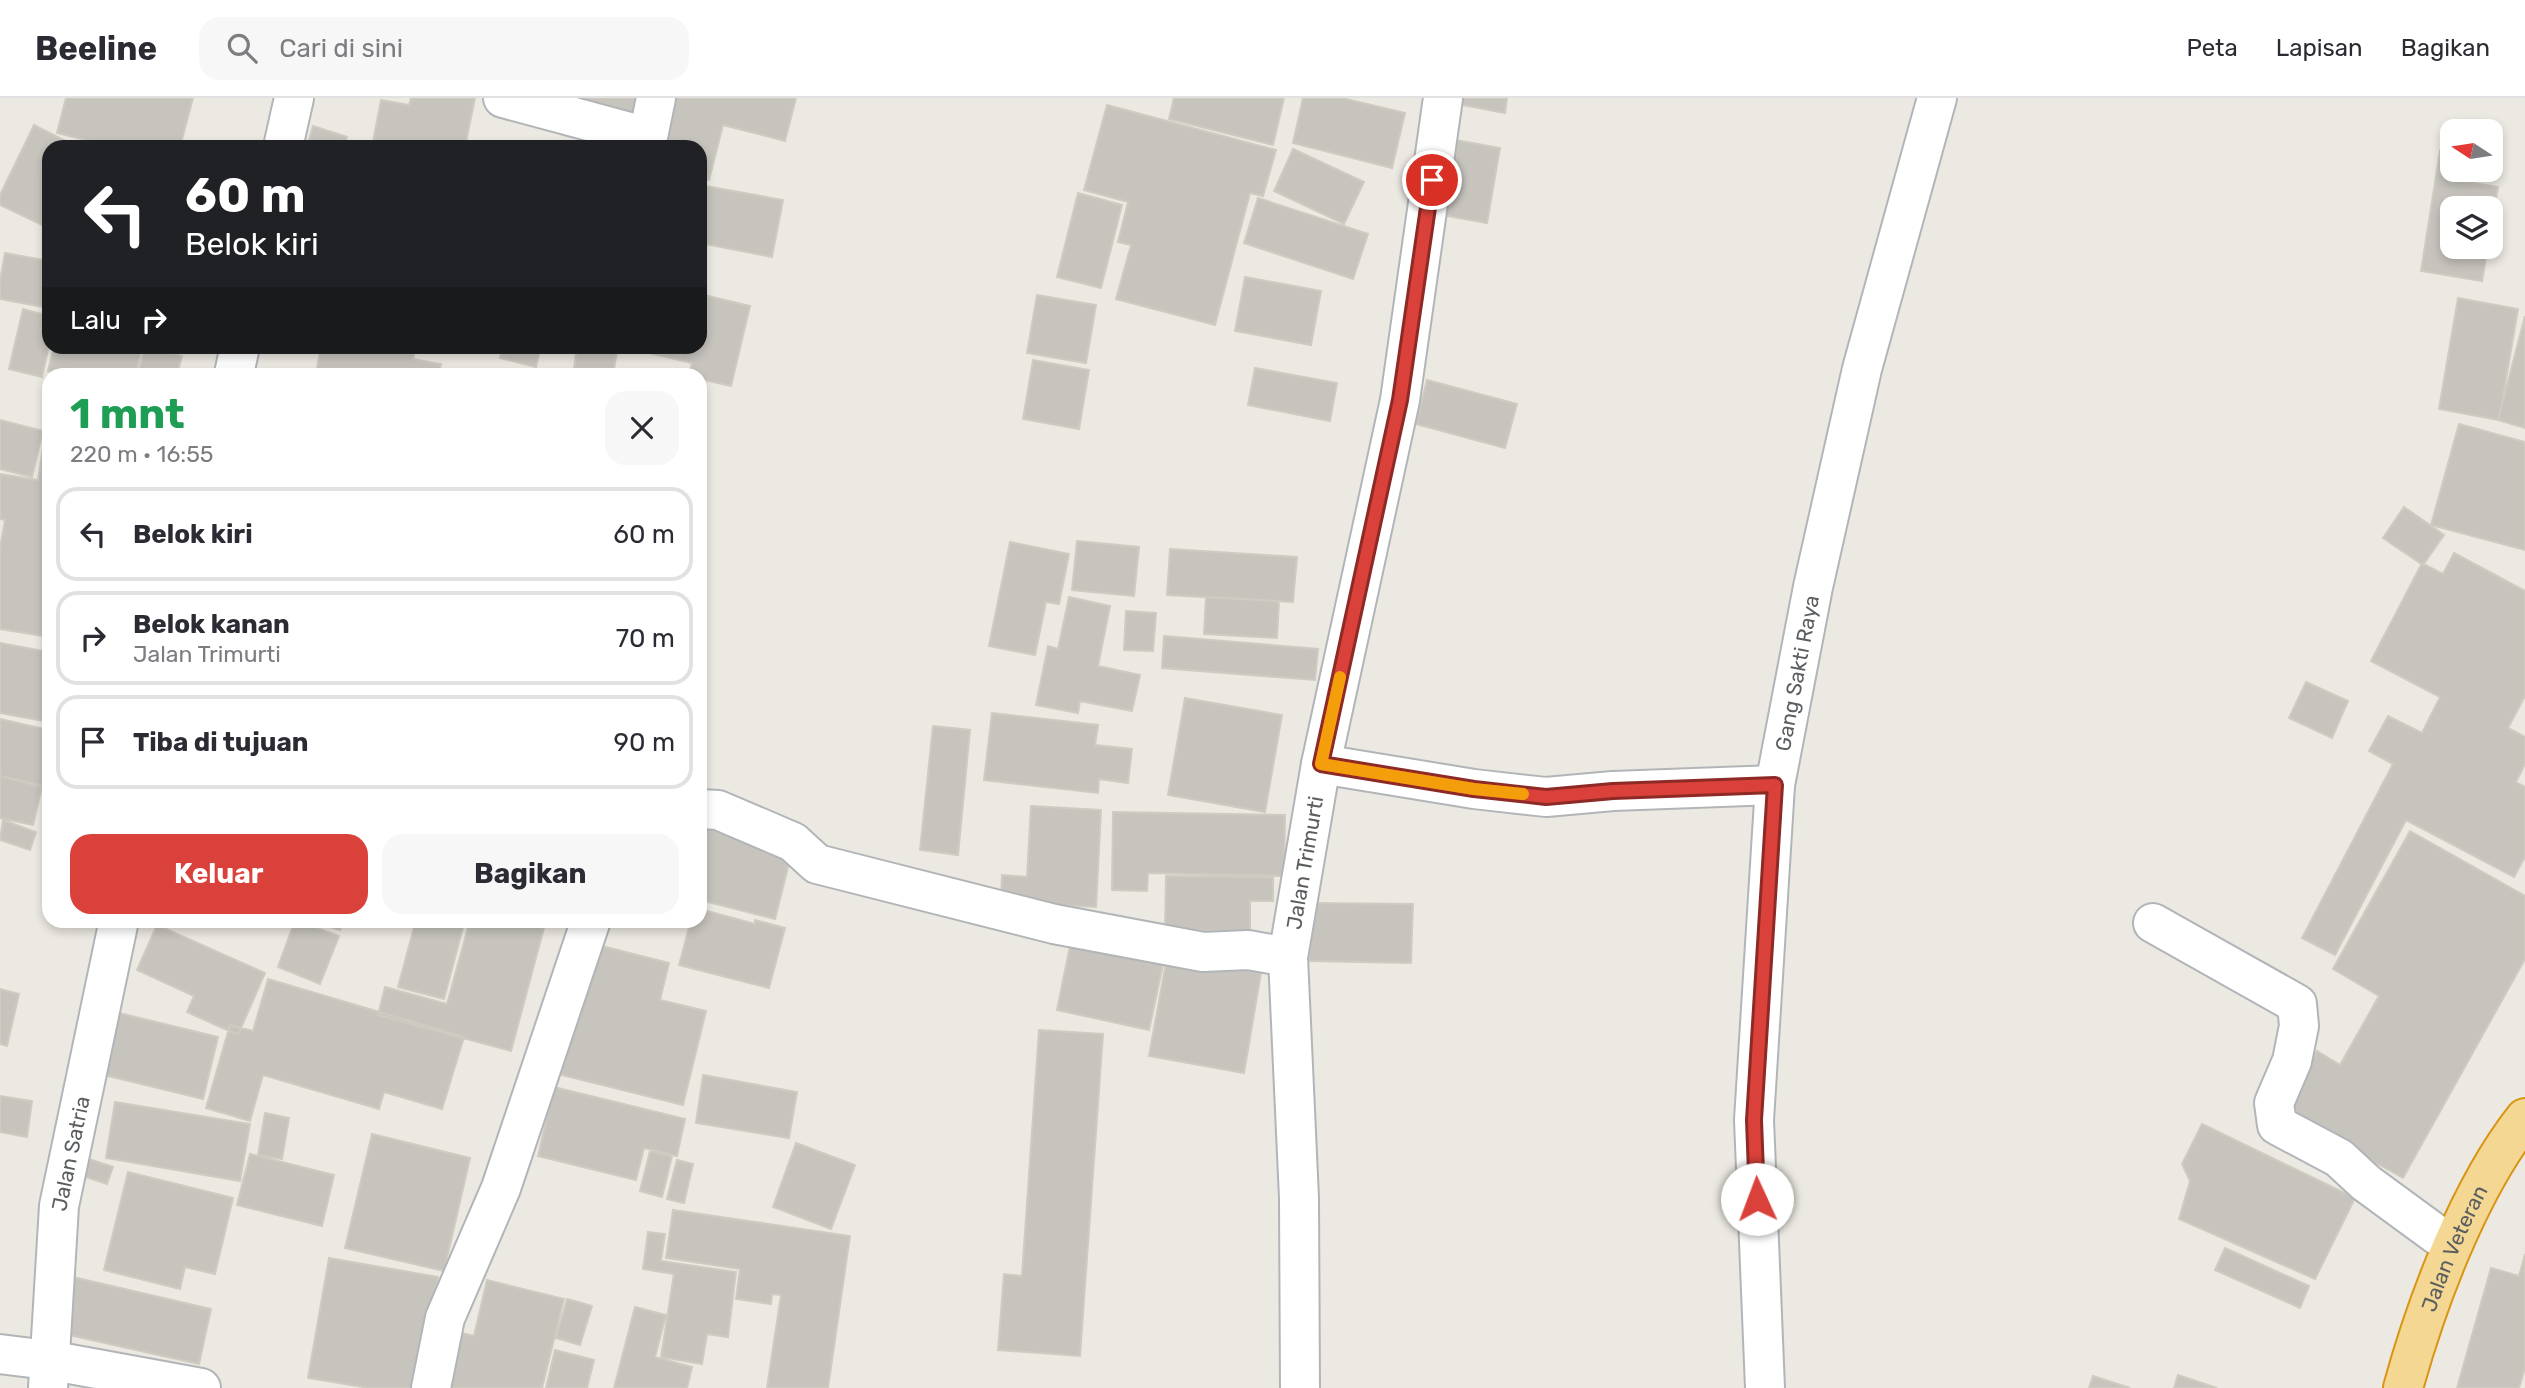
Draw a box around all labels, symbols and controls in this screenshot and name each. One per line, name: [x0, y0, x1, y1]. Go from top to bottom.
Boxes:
search box: [199, 17, 689, 80]
text: Beeline: [35, 29, 157, 68]
icon: search: [223, 29, 261, 67]
text: Cari di sini: [279, 33, 403, 64]
text: Peta: [2186, 34, 2238, 62]
text: Lapisan: [2276, 34, 2363, 62]
text: Bagikan: [2401, 34, 2490, 62]
north arrow: [2440, 119, 2502, 182]
map controls: [2440, 119, 2503, 259]
pin: [1402, 150, 1462, 210]
icon: arrive: [1413, 161, 1451, 199]
text: 60 m: [185, 166, 306, 224]
icon: left: [70, 168, 161, 259]
button: layers: [2440, 196, 2503, 259]
text: Belok kiri: [185, 225, 319, 263]
icon: right: [135, 301, 173, 339]
text: Lalu: [70, 305, 121, 336]
text: 1 mnt: [70, 389, 185, 439]
button: close: [605, 391, 679, 465]
text: 220 m · 16:55: [70, 440, 213, 468]
icon: left: [74, 515, 112, 553]
text: Belok kiri: [133, 519, 253, 550]
text: 60 m: [613, 519, 675, 550]
street label: Gang Sakti Raya: [1769, 593, 1824, 753]
text: Belok kanan: [133, 609, 290, 640]
icon: right: [74, 619, 112, 657]
text: 70 m: [616, 623, 675, 654]
text: Jalan Trimurti: [133, 640, 281, 668]
icon: arrive: [74, 723, 112, 761]
text: Tiba di tujuan: [133, 727, 308, 758]
text: 90 m: [614, 727, 675, 758]
street label: Jalan Trimurti: [1280, 794, 1328, 931]
button: Keluar: [70, 834, 368, 914]
button: Bagikan: [382, 834, 679, 914]
street label: Jalan Satria: [46, 1094, 94, 1213]
position arrow: [1720, 1162, 1794, 1236]
street label: Jalan Veteran: [2416, 1180, 2492, 1315]

